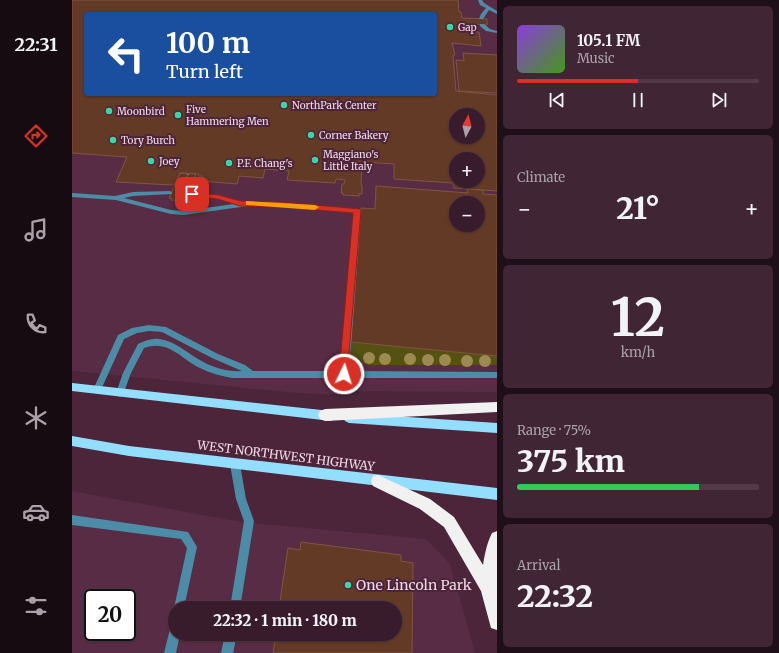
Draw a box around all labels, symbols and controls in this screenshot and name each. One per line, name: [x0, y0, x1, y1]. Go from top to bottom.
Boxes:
place label: Gap: [458, 21, 477, 34]
marker: Gap: [445, 22, 455, 32]
text: 100 m: [166, 25, 250, 61]
icon: left: [100, 28, 152, 80]
text: 105.1 FM: [577, 31, 640, 50]
text: 22:31: [15, 33, 58, 56]
text: Music: [577, 50, 615, 67]
text: Turn left: [166, 60, 243, 83]
icon: previous: [546, 89, 568, 111]
icon: pause: [627, 89, 649, 111]
icon: next: [708, 89, 730, 111]
place label: NorthPark Center: [292, 99, 377, 112]
marker: NorthPark Center: [279, 100, 289, 110]
place label: Five Hammering Men: [186, 103, 269, 128]
place label: Moonbird: [117, 105, 165, 118]
marker: Moonbird: [104, 106, 114, 116]
north arrow: [449, 108, 485, 144]
map controls: [449, 108, 485, 232]
marker: Five Hammering Men: [173, 110, 183, 120]
icon: directions: [22, 122, 50, 150]
place label: Corner Bakery: [319, 129, 389, 142]
marker: Corner Bakery: [306, 130, 316, 140]
place label: Tory Burch: [121, 134, 175, 147]
marker: Tory Burch: [108, 135, 118, 145]
place label: Maggiano's Little Italy: [323, 148, 379, 173]
button: +: [449, 152, 485, 188]
place label: Joey: [158, 155, 180, 168]
marker: Maggiano's Little Italy: [310, 155, 320, 165]
marker: Joey: [146, 156, 156, 166]
place label: P.F. Chang's: [237, 157, 293, 170]
marker: P.F. Chang's: [224, 158, 234, 168]
text: Climate: [517, 169, 565, 186]
pin: [175, 177, 209, 211]
icon: arrive: [181, 183, 203, 205]
text: 21°: [616, 189, 660, 227]
text: −: [517, 195, 532, 223]
text: +: [744, 195, 759, 223]
button: −: [449, 196, 485, 232]
icon: music: [22, 216, 50, 244]
text: 12: [611, 285, 665, 350]
icon: phone: [22, 310, 50, 338]
text: km/h: [621, 344, 655, 361]
position arrow: [323, 353, 365, 395]
icon: climate: [22, 404, 50, 432]
text: Range · 75%: [517, 422, 591, 439]
street label: WEST NORTHWEST HIGHWAY: [195, 437, 376, 474]
text: 375 km: [517, 442, 625, 480]
icon: car: [22, 498, 50, 526]
text: Arrival: [517, 557, 560, 574]
place label: One Lincoln Park: [356, 576, 472, 594]
text: 22:32: [517, 577, 593, 615]
marker: One Lincoln Park: [343, 580, 353, 590]
speed limit sign: 20: [84, 589, 136, 641]
icon: filters: [22, 592, 50, 620]
text: 22:32 · 1 min · 180 m: [213, 611, 357, 630]

